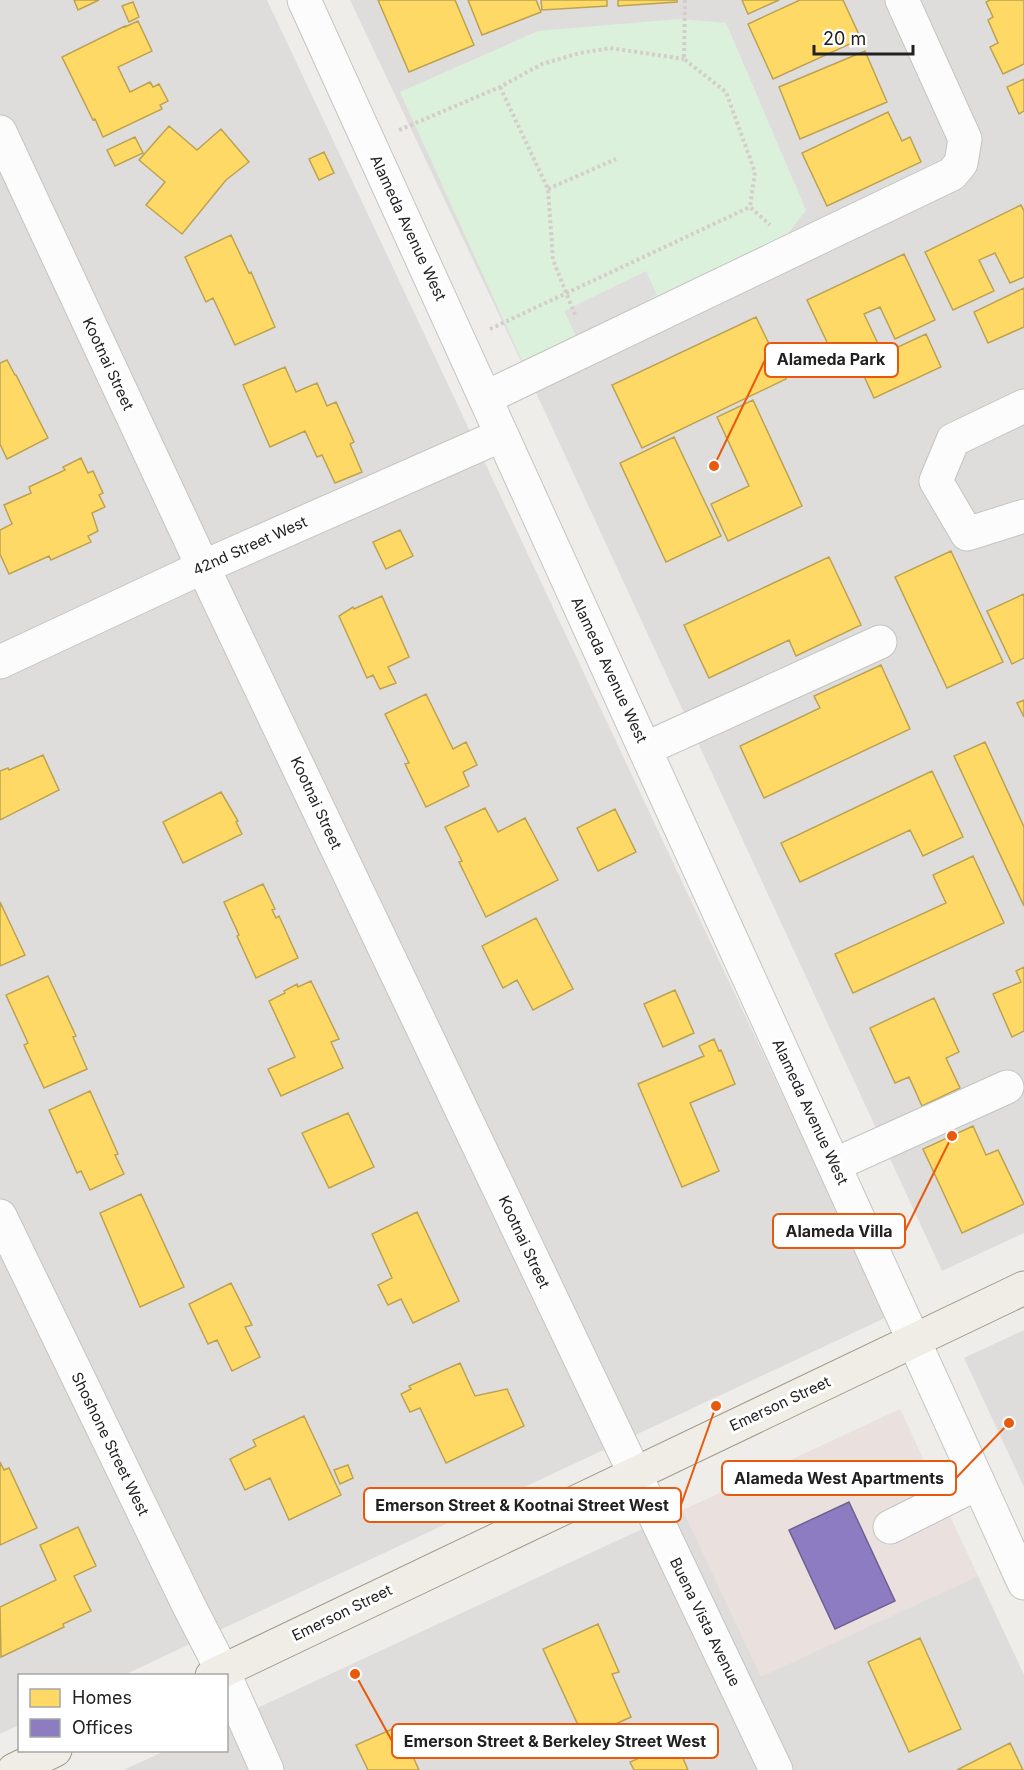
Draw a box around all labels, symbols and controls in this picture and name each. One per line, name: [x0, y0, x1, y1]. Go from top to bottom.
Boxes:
scale bar: [814, 18, 913, 56]
text: 20 m: [823, 28, 866, 49]
street label: Alameda Avenue West: [366, 152, 451, 304]
street label: Kootnai Street: [79, 315, 138, 413]
callout: Alameda Park: [765, 343, 898, 377]
text: Alameda Park: [777, 349, 886, 369]
street label: 42nd Street West: [190, 512, 310, 579]
street label: Alameda Avenue West: [567, 594, 652, 746]
street label: Kootnai Street: [287, 754, 346, 852]
street label: Alameda Avenue West: [768, 1036, 853, 1188]
street label: Kootnai Street: [495, 1193, 554, 1291]
callout: Alameda Villa: [773, 1214, 905, 1248]
text: Alameda Villa: [785, 1221, 893, 1241]
street label: Shoshone Street West: [67, 1369, 153, 1519]
street label: Emerson Street: [726, 1372, 833, 1435]
callout: Alameda West Apartments: [722, 1461, 956, 1495]
text: Alameda West Apartments: [734, 1468, 944, 1488]
callout: Emerson Street & Kootnai Street West: [364, 1488, 681, 1522]
text: Emerson Street & Kootnai Street West: [375, 1495, 669, 1515]
street label: Buena Vista Avenue: [666, 1554, 745, 1689]
street label: Emerson Street: [289, 1580, 395, 1645]
legend: [18, 1674, 228, 1752]
text: Homes: [72, 1687, 132, 1708]
text: Offices: [72, 1717, 133, 1738]
callout: Emerson Street & Berkeley Street West: [392, 1724, 718, 1758]
text: Emerson Street & Berkeley Street West: [404, 1731, 706, 1751]

